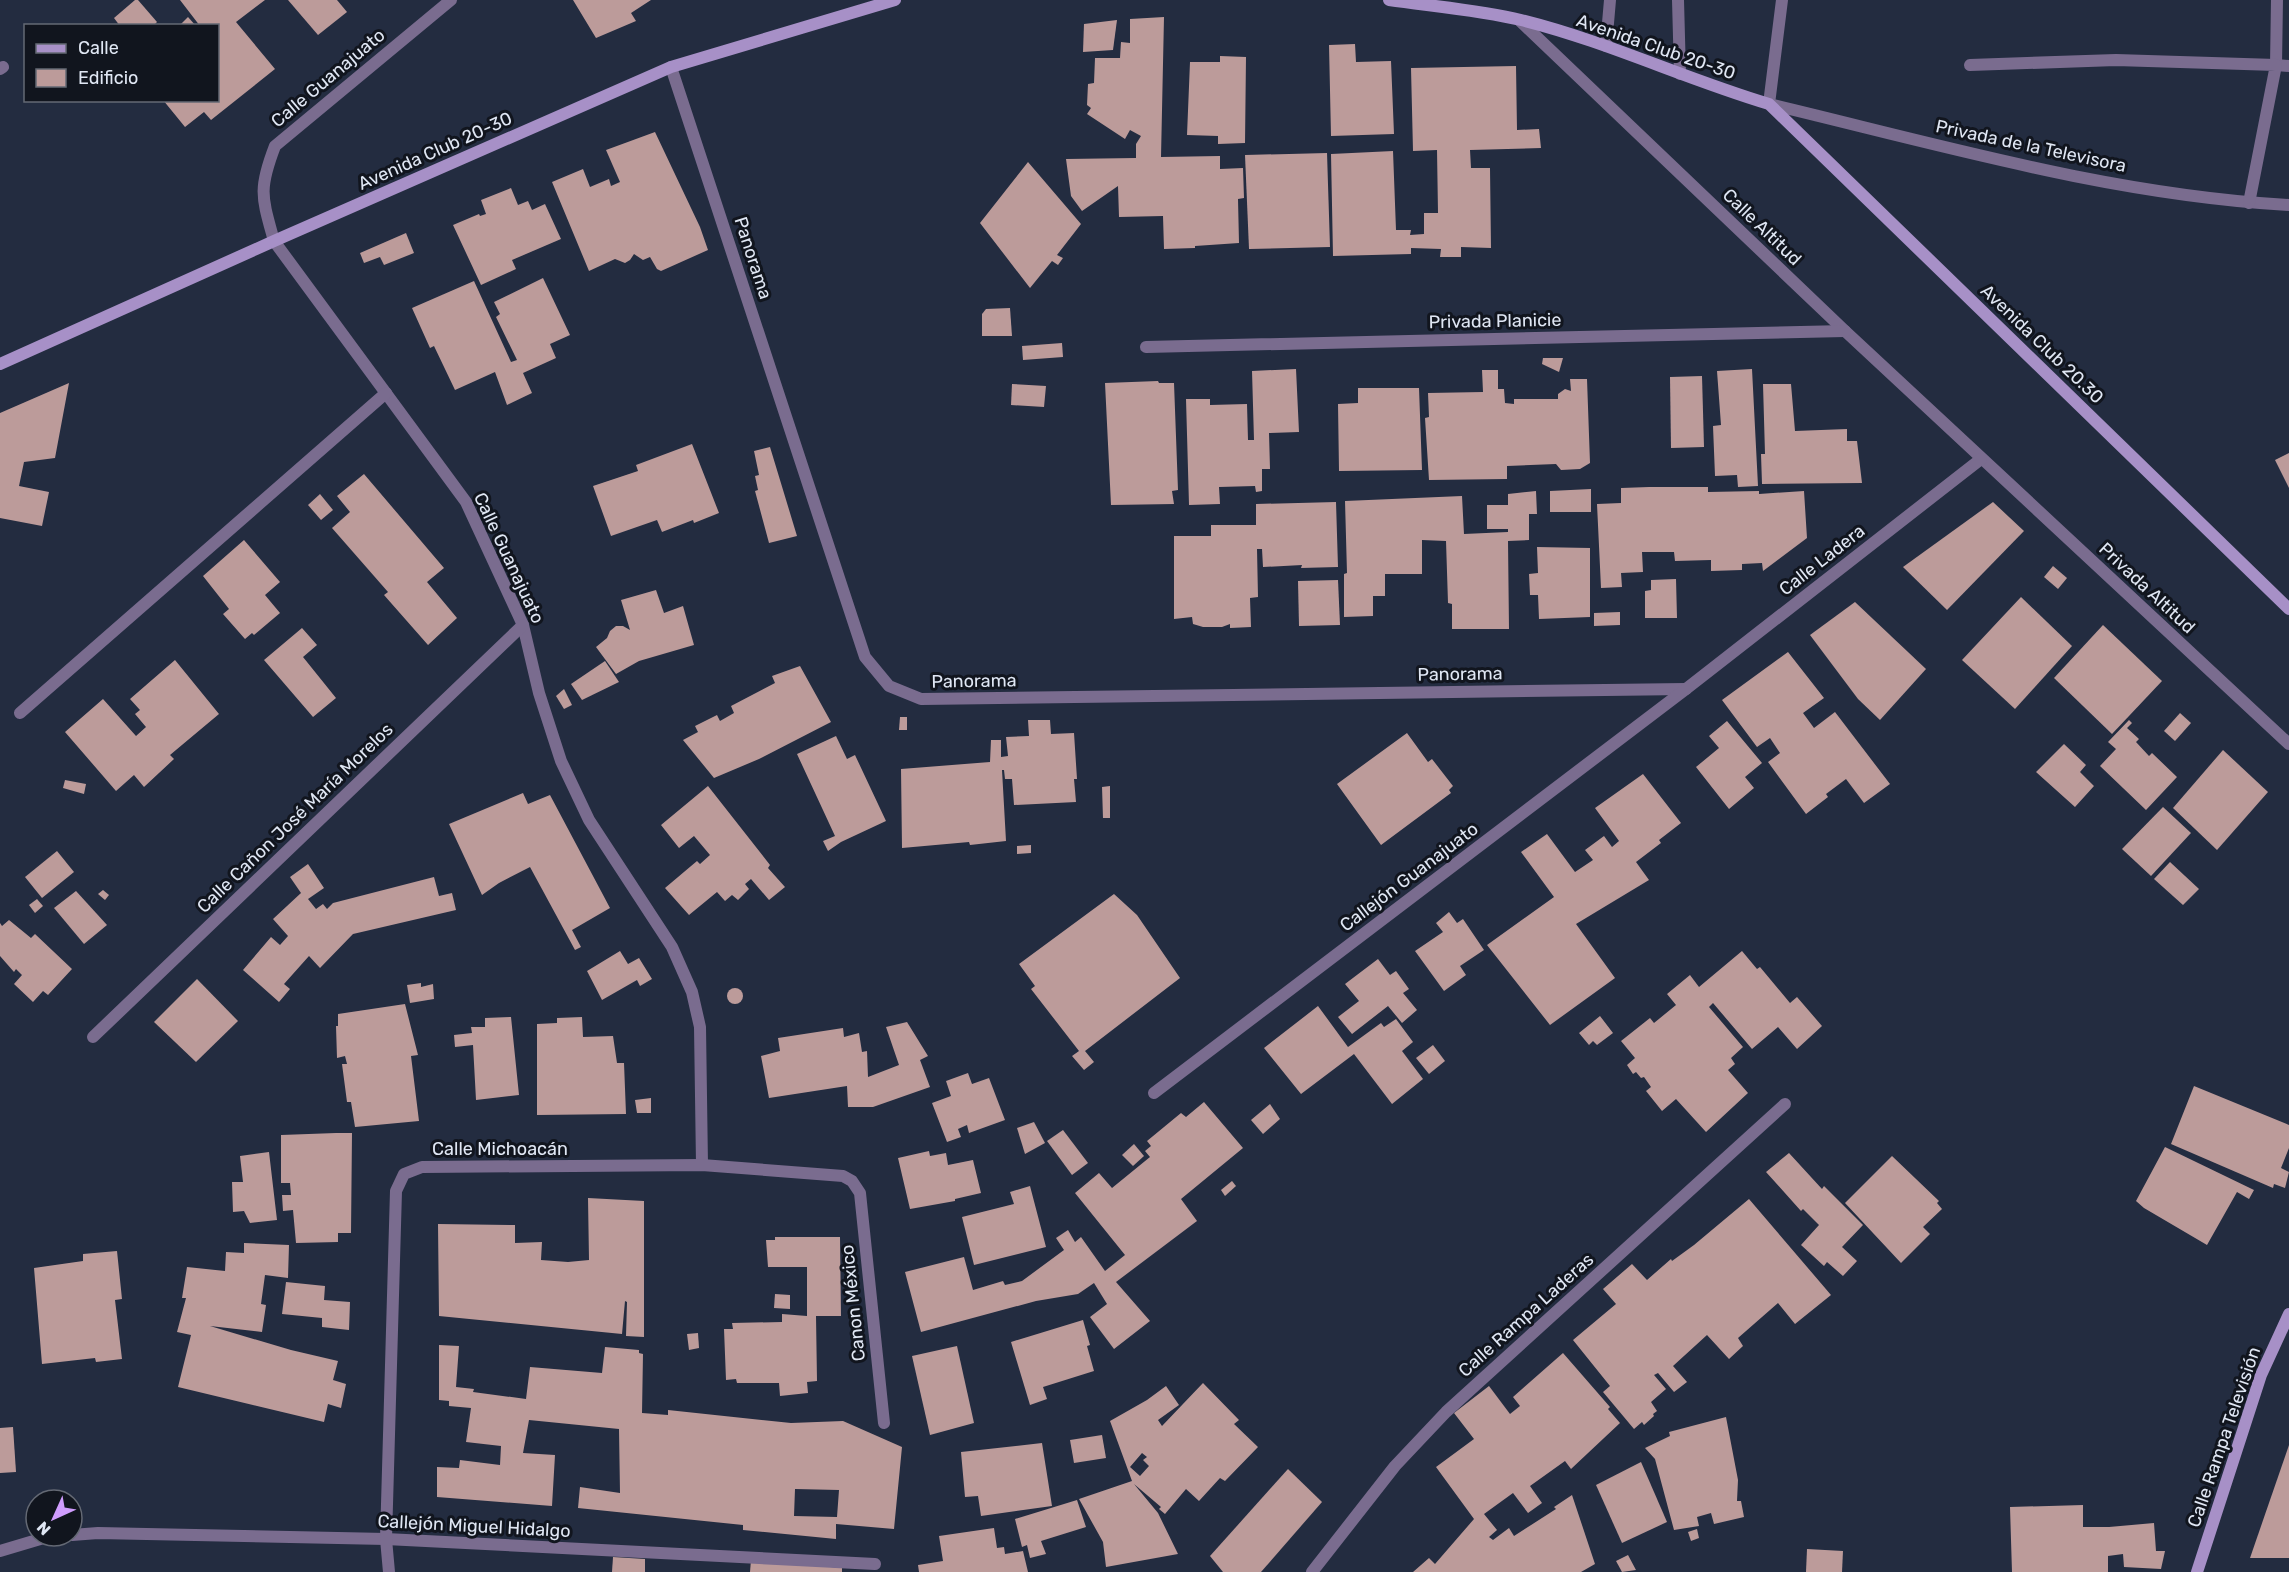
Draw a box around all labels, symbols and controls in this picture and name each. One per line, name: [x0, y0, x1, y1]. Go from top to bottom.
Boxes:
street label: Avenida Club 20-30: [1574, 10, 1738, 84]
legend: [24, 24, 219, 102]
street label: Calle Guanajuato: [267, 24, 389, 132]
text: Calle: [78, 37, 119, 59]
text: Edificio: [78, 67, 138, 89]
street label: Avenida Club 20-30: [355, 107, 515, 195]
street label: Privada de la Televisora: [1934, 115, 2128, 177]
street label: Calle Altitud: [1718, 184, 1806, 270]
street label: Panorama: [729, 214, 777, 302]
street label: Avenida Club 20.30: [1976, 280, 2108, 408]
street label: Privada Planicie: [1428, 309, 1562, 333]
street label: Calle Guanajuato: [469, 489, 549, 627]
street label: Calle Ladera: [1775, 520, 1869, 600]
street label: Privada Altitud: [2094, 538, 2200, 638]
street label: Panorama: [1417, 662, 1503, 686]
street label: Panorama: [931, 669, 1017, 693]
street label: Calle Cañon José María Morelos: [192, 718, 398, 918]
street label: Callejón Guanajuato: [1335, 818, 1483, 936]
street label: Calle Michoacán: [432, 1138, 568, 1160]
street label: Canon México: [836, 1244, 870, 1362]
street label: Calle Rampa Laderas: [1454, 1248, 1598, 1382]
street label: Calle Rampa Televisión: [2183, 1344, 2265, 1530]
north arrow: [24, 1488, 84, 1548]
street label: Callejón Miguel Hidalgo: [377, 1510, 571, 1542]
text: N: [33, 1517, 55, 1539]

